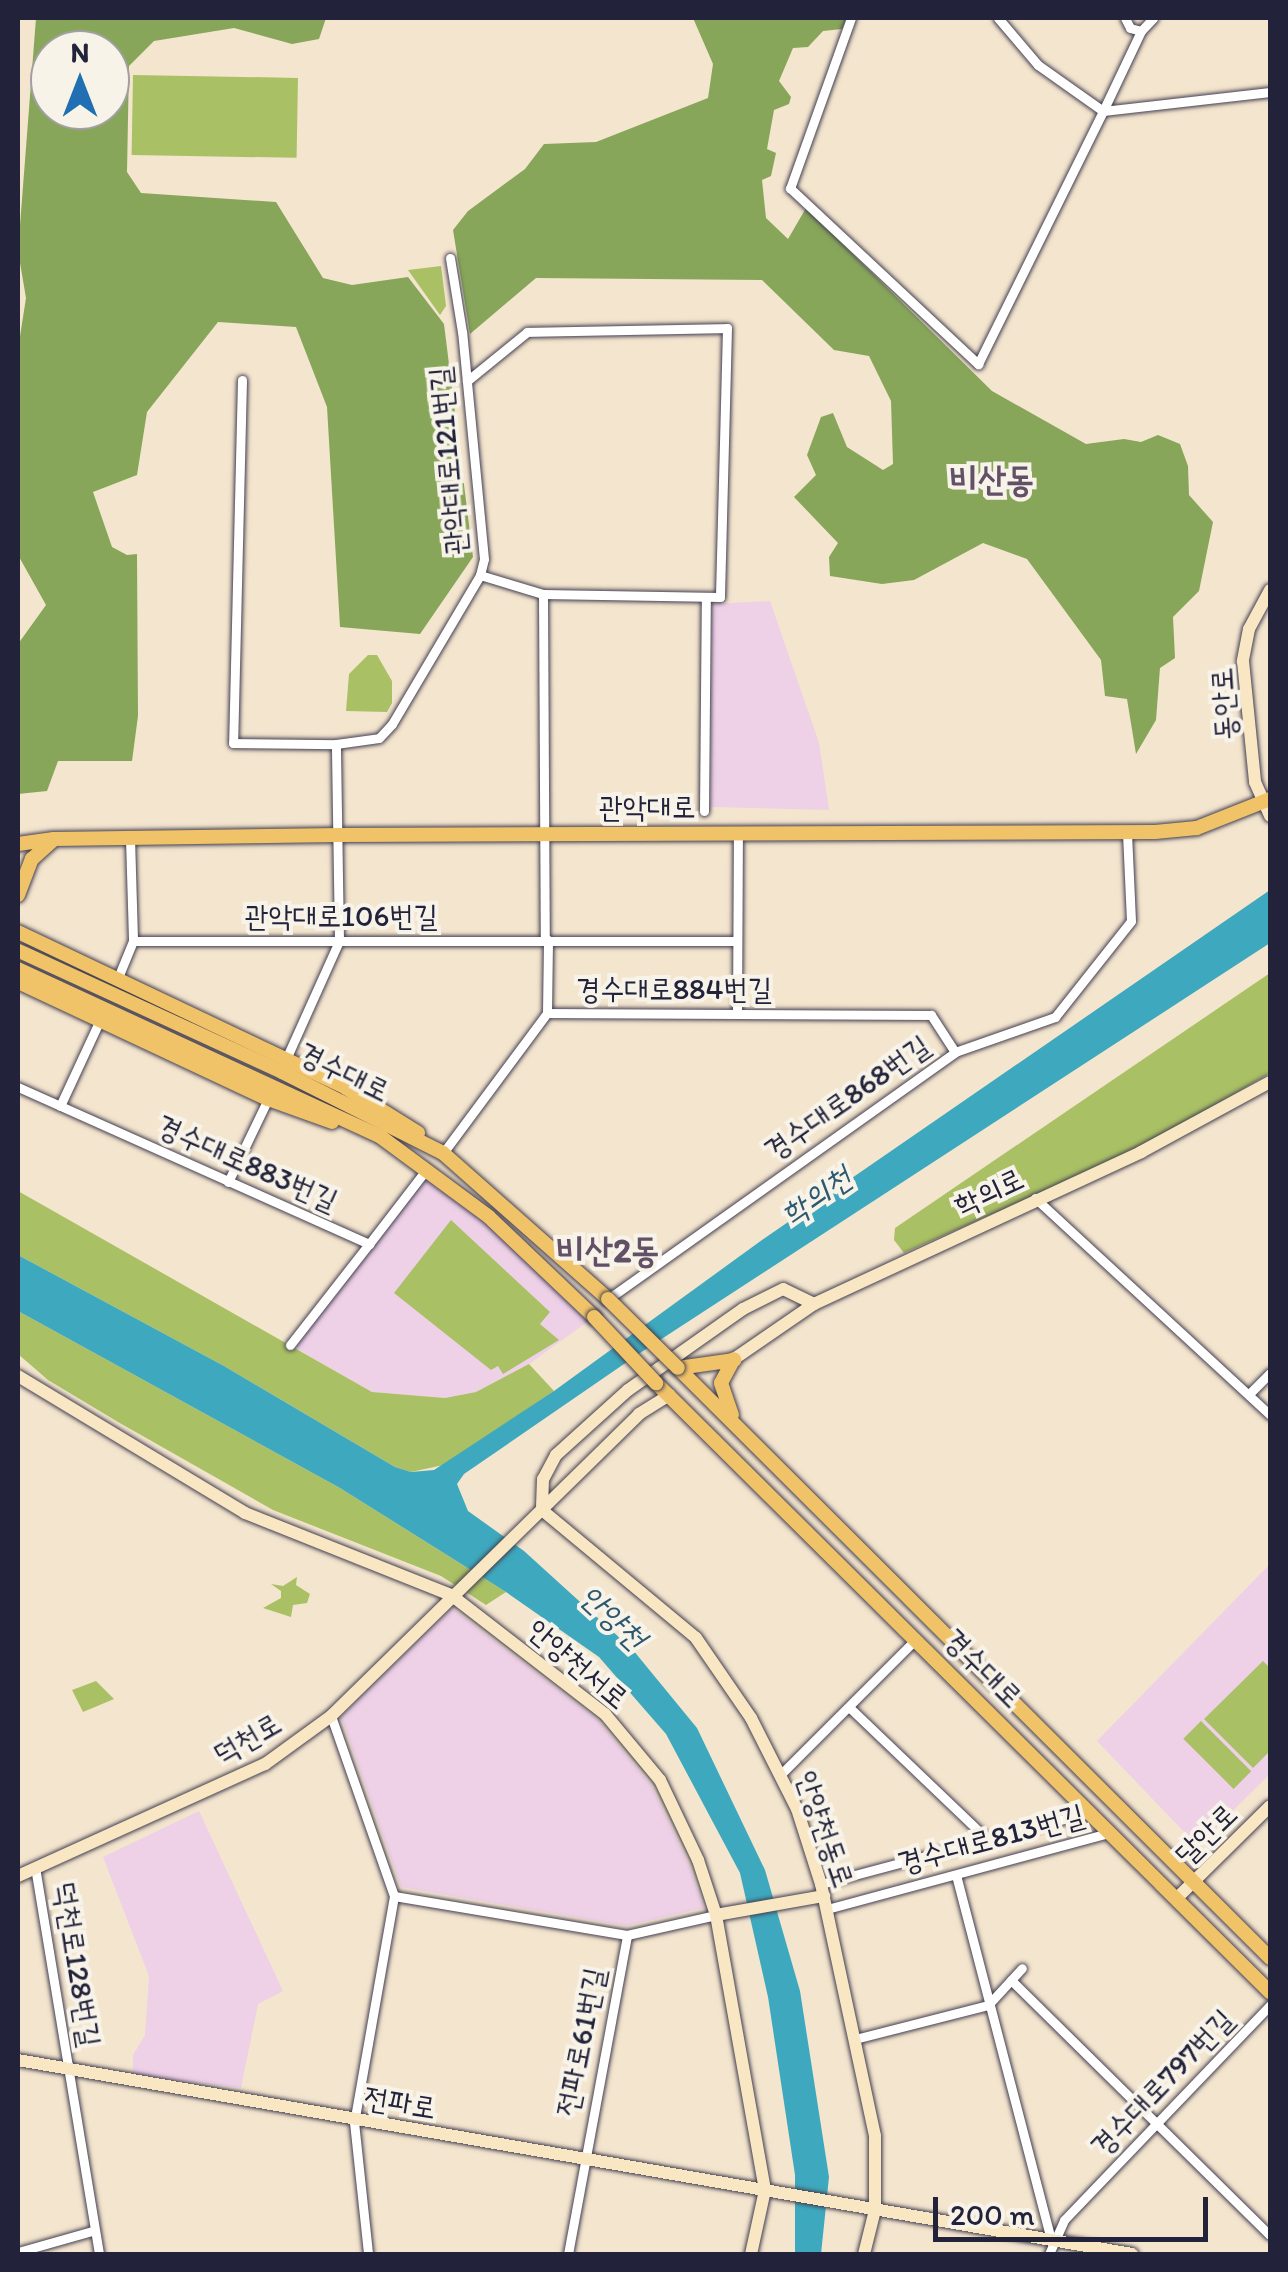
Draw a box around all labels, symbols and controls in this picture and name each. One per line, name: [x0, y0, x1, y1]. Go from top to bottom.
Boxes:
north arrow: [30, 30, 130, 130]
text: N: [71, 35, 89, 69]
street label: 관악대로121번길: [422, 366, 474, 556]
district label: 비산동: [950, 458, 1034, 500]
street label: 동안로: [1204, 667, 1244, 741]
street label: 관악대로: [599, 789, 695, 825]
street label: 관악대로106번길: [244, 898, 438, 934]
street label: 경수대로884번길: [576, 971, 772, 1007]
street label: 경수대로868번길: [757, 1028, 937, 1168]
street label: 경수대로: [293, 1035, 395, 1109]
street label: 경수대로883번길: [151, 1107, 343, 1219]
water label: 학의천: [773, 1158, 859, 1234]
street label: 학의로: [949, 1160, 1029, 1224]
district label: 비산2동: [557, 1229, 659, 1271]
water label: 안양천: [572, 1577, 654, 1657]
street label: 안양천서로: [520, 1611, 636, 1717]
street label: 경수대로: [936, 1621, 1030, 1715]
street label: 덕천로: [207, 1705, 287, 1773]
street label: 안양천동로: [788, 1766, 862, 1892]
street label: 달안로: [1167, 1796, 1245, 1872]
street label: 경수대로813번길: [894, 1797, 1088, 1881]
street label: 덕천로128번길: [46, 1879, 108, 2049]
street label: 전파로61번길: [549, 1965, 613, 2119]
street label: 경수대로797번길: [1083, 2002, 1241, 2164]
street label: 전파로: [361, 2080, 439, 2126]
scale bar: [938, 2177, 1213, 2239]
text: 200 m: [950, 2196, 1035, 2233]

